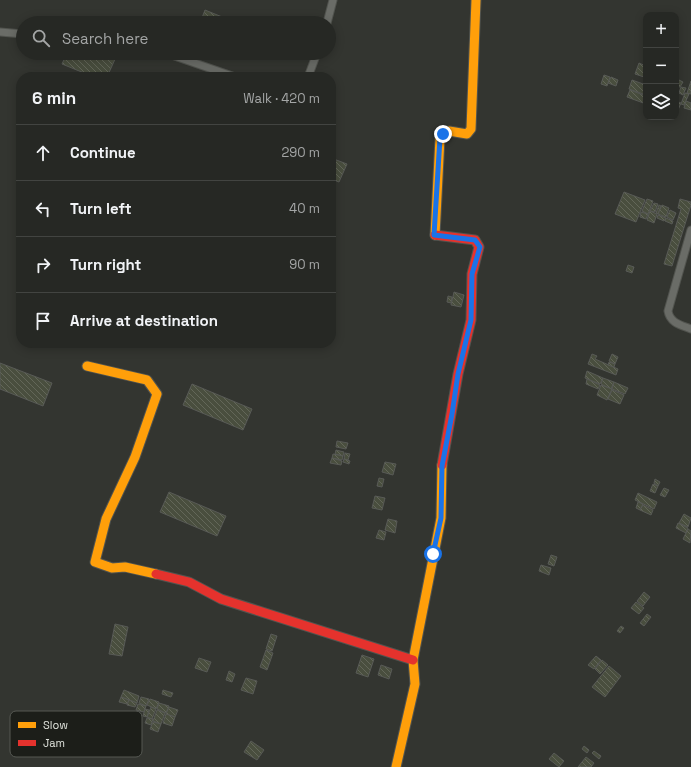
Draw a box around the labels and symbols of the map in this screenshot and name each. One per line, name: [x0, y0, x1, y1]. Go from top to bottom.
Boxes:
route end: [434, 125, 452, 143]
route start: [424, 545, 442, 563]
legend: [10, 711, 142, 757]
text: Slow: [43, 718, 68, 732]
text: Jam: [43, 736, 65, 750]

